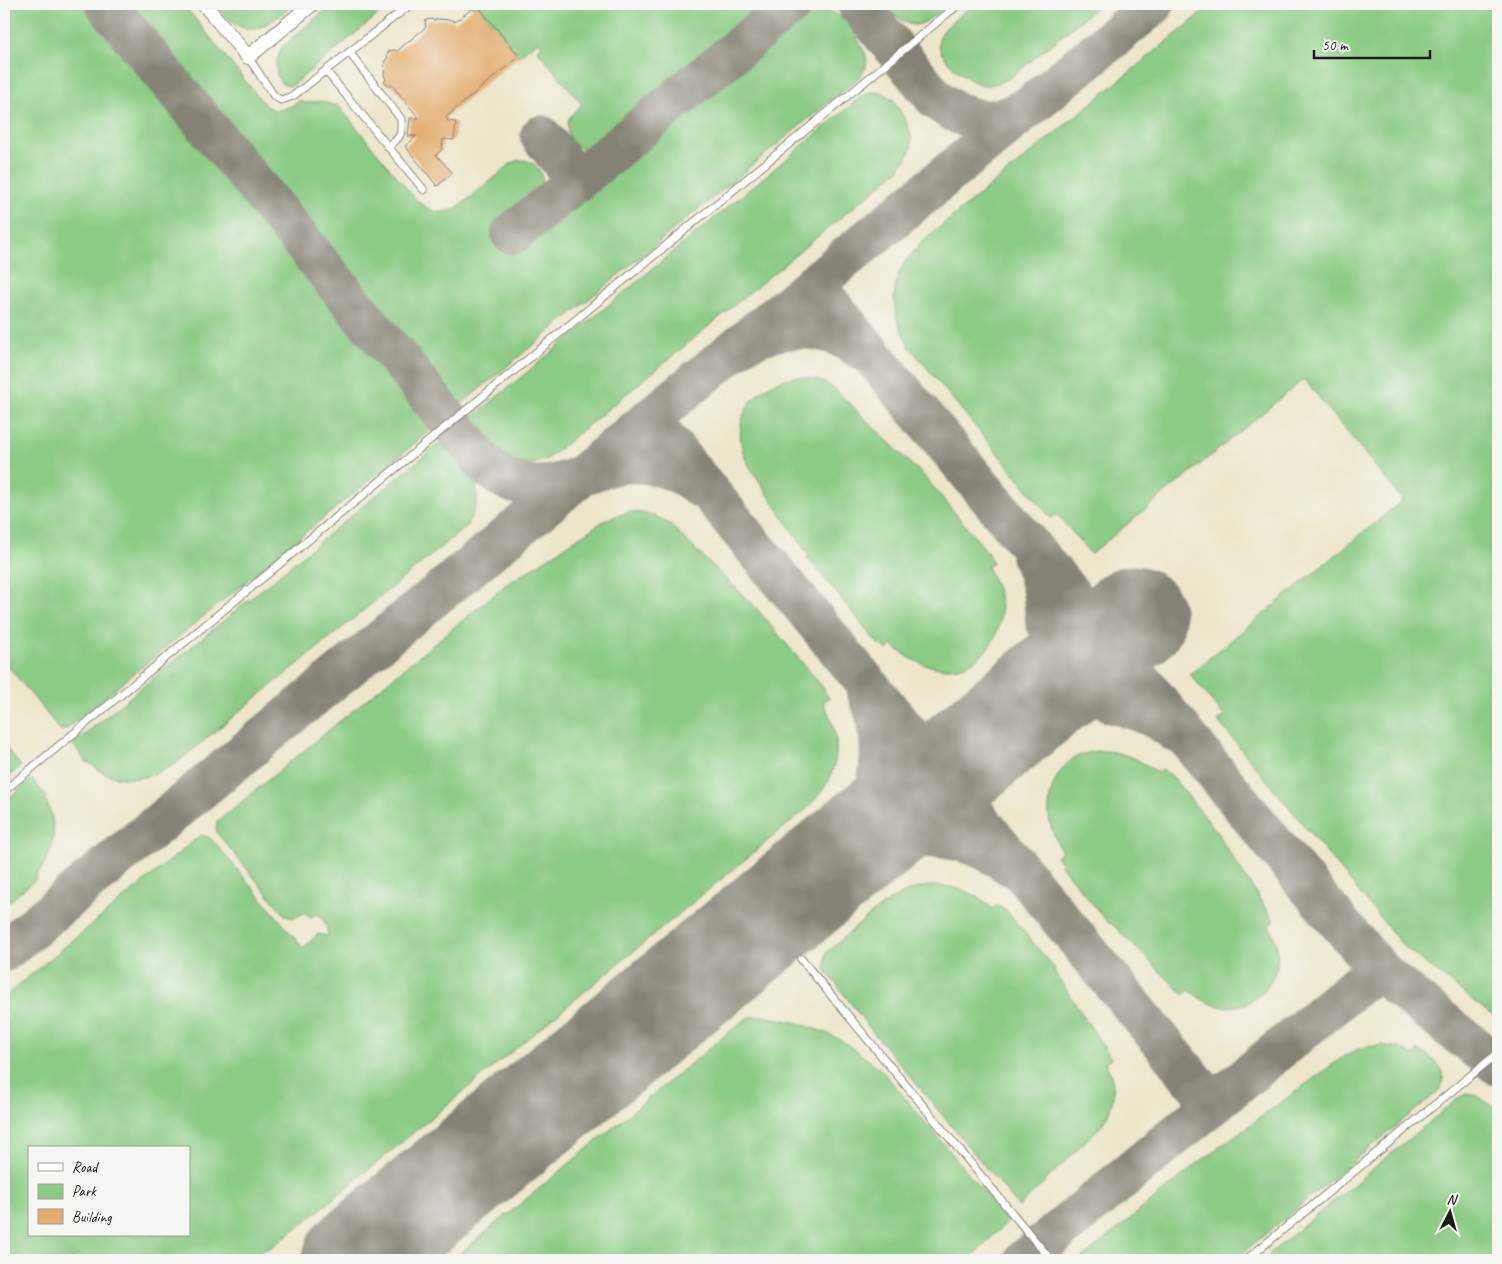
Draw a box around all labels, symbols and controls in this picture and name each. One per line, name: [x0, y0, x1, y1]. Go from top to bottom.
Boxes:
scale bar: [1314, 28, 1431, 60]
text: 50 m: [1322, 36, 1349, 55]
legend: [28, 1146, 190, 1236]
text: Road: [72, 1158, 99, 1177]
text: Park: [72, 1182, 97, 1201]
north arrow: [1424, 1186, 1474, 1236]
text: N: [1446, 1191, 1459, 1209]
text: Building: [72, 1208, 112, 1227]

